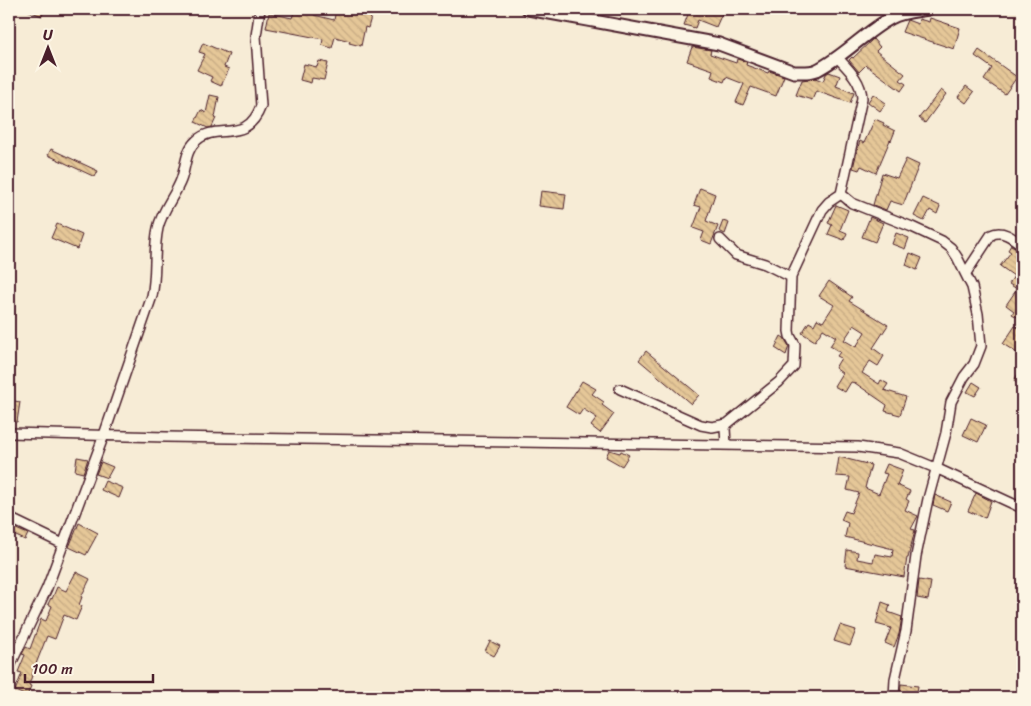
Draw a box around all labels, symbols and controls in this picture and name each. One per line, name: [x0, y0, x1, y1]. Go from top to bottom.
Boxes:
north arrow: [22, 22, 72, 72]
text: U: [43, 23, 53, 48]
scale bar: [25, 651, 152, 683]
text: 100 m: [32, 656, 73, 682]

